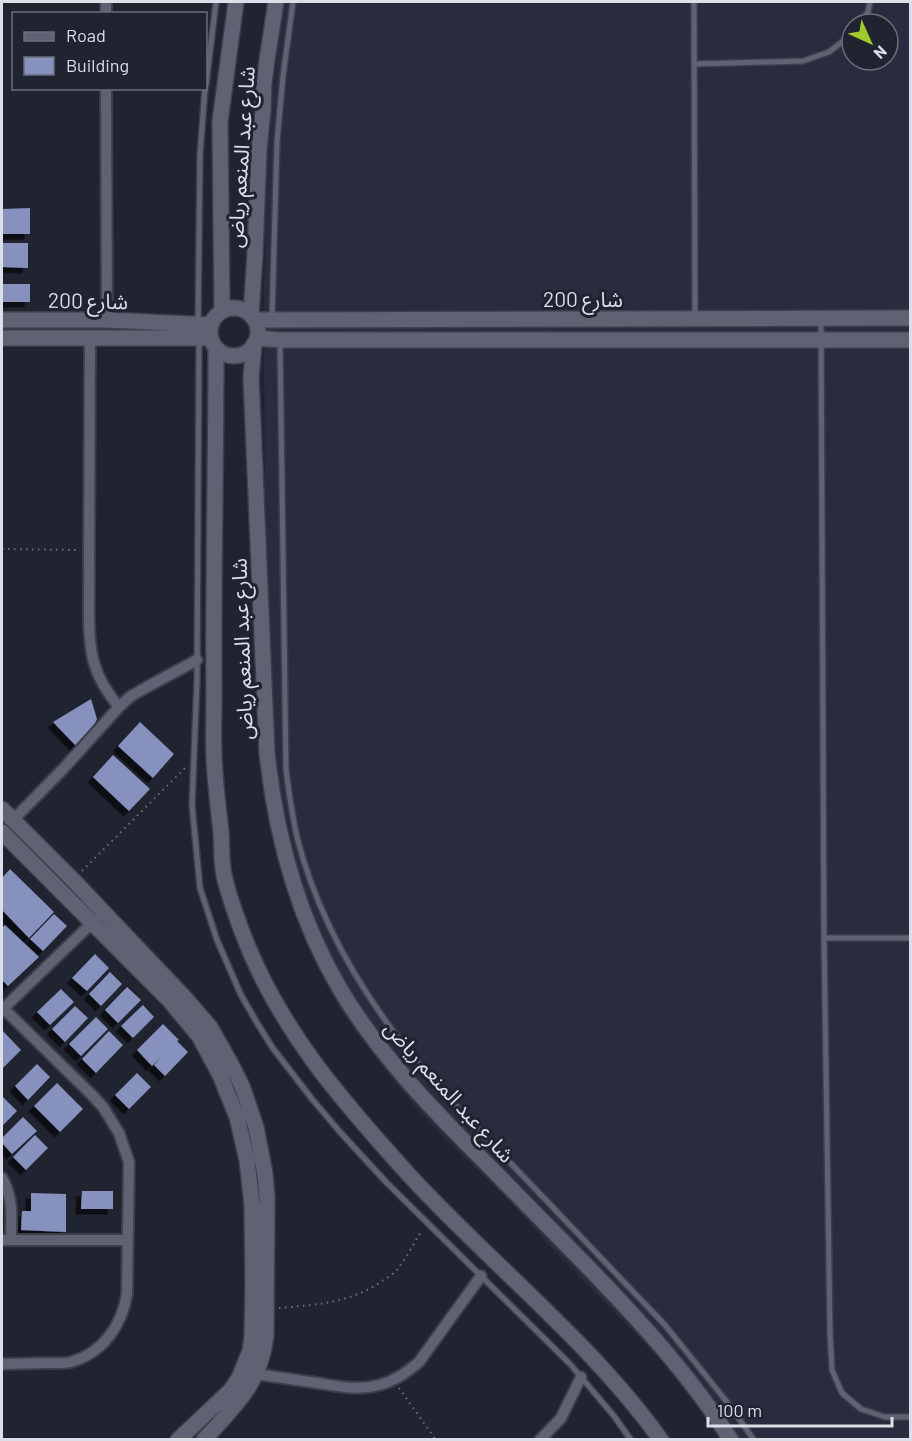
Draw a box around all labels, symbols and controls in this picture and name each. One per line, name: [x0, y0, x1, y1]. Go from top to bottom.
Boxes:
legend: [12, 12, 207, 90]
north arrow: [840, 12, 900, 72]
text: Road: [66, 24, 106, 46]
text: N: [870, 42, 891, 63]
text: Building: [66, 54, 129, 76]
street label: شارع عبد المنعم رياض: [221, 65, 263, 249]
street label: شارع 200: [543, 286, 623, 315]
street label: شارع 200: [48, 287, 128, 317]
street label: شارع عبد المنعم رياض: [225, 558, 261, 740]
street label: شارع عبد المنعم رياض: [377, 1015, 520, 1170]
scale bar: [708, 1390, 892, 1428]
text: 100 m: [717, 1399, 762, 1421]

